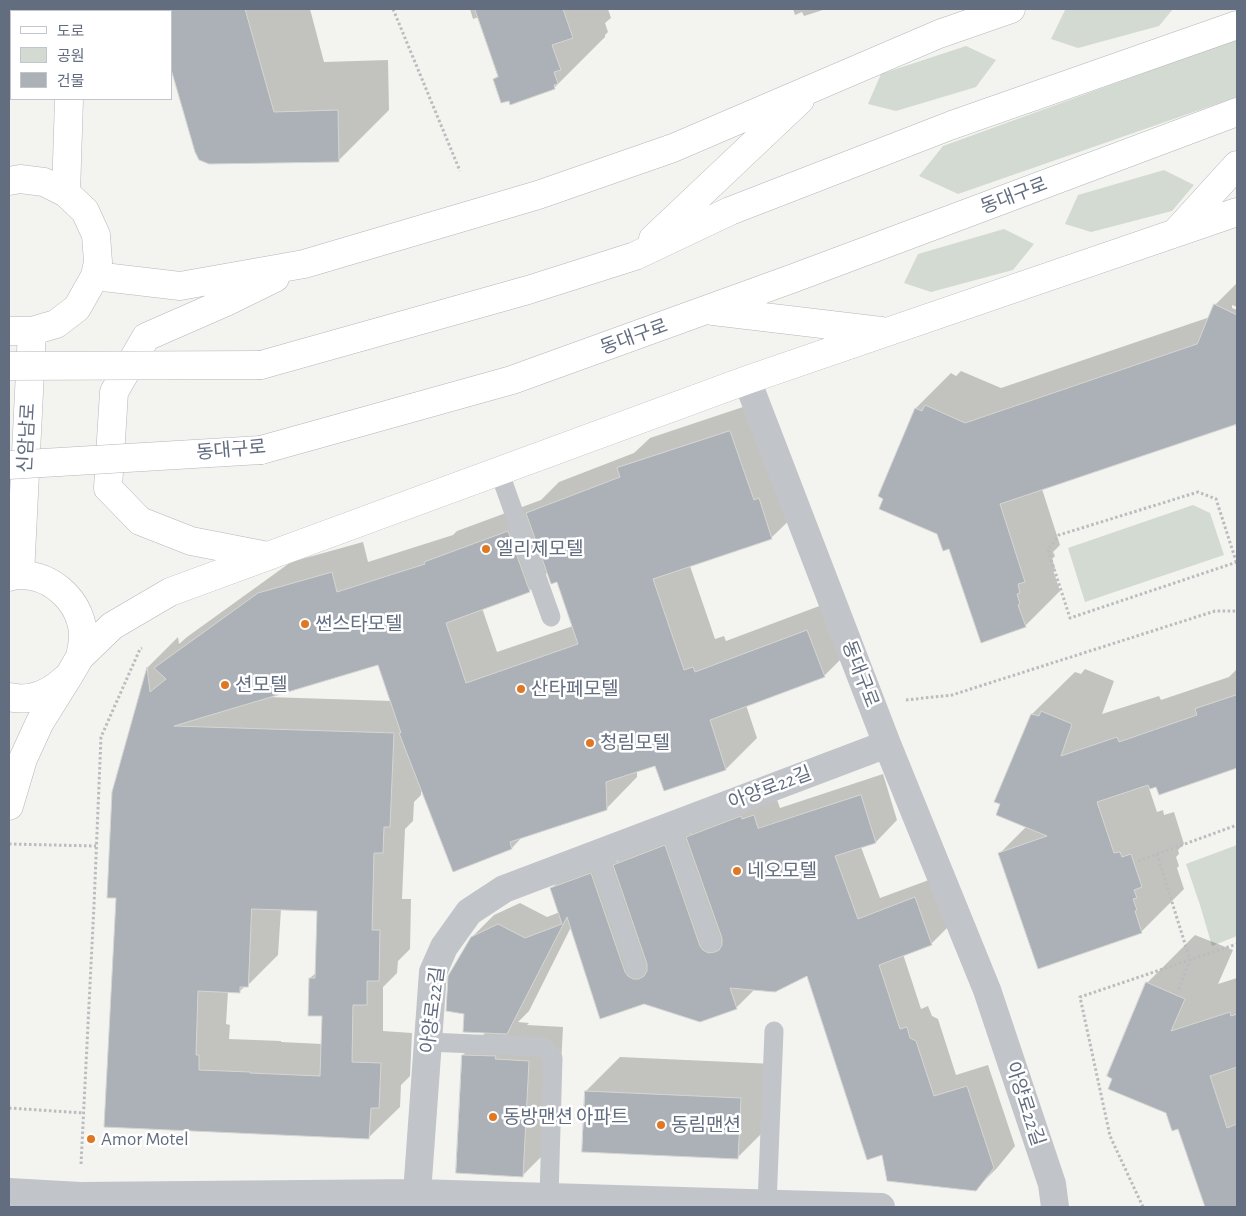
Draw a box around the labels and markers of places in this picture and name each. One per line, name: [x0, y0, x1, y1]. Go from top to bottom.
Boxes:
place label: 엘리제모텔: [496, 538, 583, 560]
marker: 엘리제모텔: [480, 543, 492, 555]
place label: 썬스타모텔: [315, 613, 402, 635]
marker: 썬스타모텔: [299, 618, 311, 630]
place label: 션모텔: [235, 674, 287, 696]
place label: 산타페모텔: [531, 678, 618, 700]
marker: 션모텔: [219, 679, 231, 691]
marker: 산타페모텔: [515, 683, 527, 695]
place label: 청림모텔: [600, 732, 670, 754]
marker: 청림모텔: [584, 737, 596, 749]
place label: 네오모텔: [747, 860, 817, 882]
marker: 네오모텔: [731, 865, 743, 877]
place label: 동방맨션 아파트: [503, 1106, 628, 1128]
marker: 동방맨션 아파트: [487, 1111, 499, 1123]
place label: 동림맨션: [671, 1114, 741, 1136]
marker: 동림맨션: [655, 1119, 667, 1131]
place label: Amor Motel: [101, 1128, 189, 1150]
marker: Amor Motel: [85, 1133, 97, 1145]

